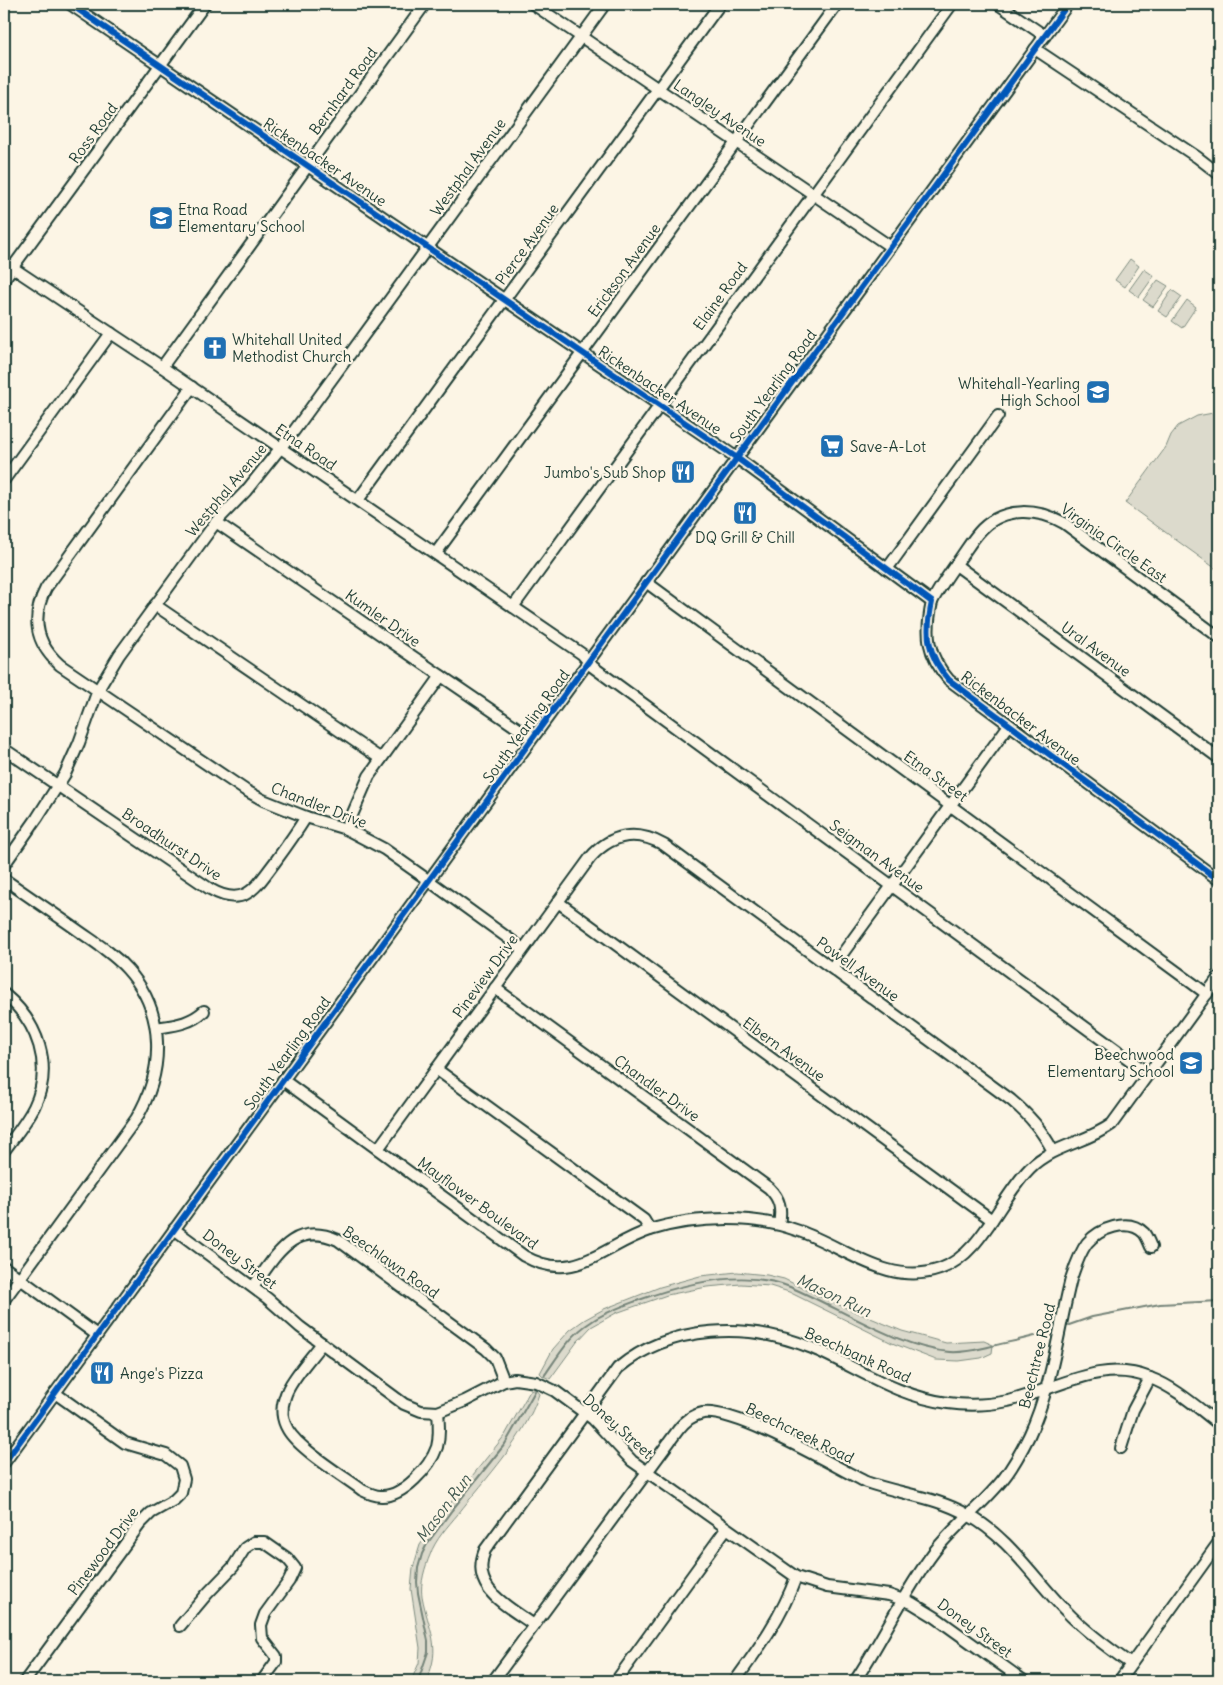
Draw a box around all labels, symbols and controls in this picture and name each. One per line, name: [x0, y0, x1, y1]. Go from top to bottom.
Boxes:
street label: Bernhard Road: [305, 43, 381, 138]
street label: Langley Avenue: [670, 75, 770, 151]
street label: Ross Road: [65, 99, 121, 167]
street label: Rickenbacker Avenue: [260, 114, 390, 210]
street label: Westphal Avenue: [426, 114, 510, 220]
place label: Etna Road Elementary School: [178, 200, 305, 236]
street label: Pierce Avenue: [491, 200, 563, 288]
school or university icon: Etna Road Elementary School: [148, 205, 174, 231]
street label: Erickson Avenue: [584, 219, 664, 321]
street label: Elaine Road: [689, 258, 751, 334]
street label: South Yearling Road: [726, 326, 821, 446]
place label: Whitehall United Methodist Church: [232, 330, 352, 366]
church icon: Whitehall United Methodist Church: [202, 335, 228, 361]
street label: Rickenbacker Avenue: [595, 342, 725, 438]
place label: Whitehall-Yearling High School: [958, 374, 1080, 410]
school or university icon: Whitehall-Yearling High School: [1085, 379, 1111, 405]
street label: Etna Road: [272, 420, 340, 474]
supermarket icon: Save-A-Lot: [819, 433, 845, 459]
place label: Save-A-Lot: [850, 437, 926, 456]
street label: Westphal Avenue: [181, 439, 271, 541]
restaurant icon: Jumbo's Sub Shop: [670, 459, 696, 485]
place label: Jumbo's Sub Shop: [544, 463, 666, 482]
street label: Virginia Circle East: [1057, 499, 1171, 587]
restaurant icon: DQ Grill & Chill: [732, 500, 758, 526]
place label: DQ Grill & Chill: [695, 528, 795, 547]
street label: Kumler Drive: [342, 585, 424, 651]
street label: Ural Avenue: [1057, 617, 1135, 681]
street label: South Yearling Road: [479, 666, 574, 786]
street label: Rickenbacker Avenue: [957, 667, 1085, 769]
street label: Etna Street: [900, 746, 972, 806]
street label: Chandler Drive: [268, 778, 370, 832]
street label: Broadhurst Drive: [119, 804, 225, 884]
street label: Seigman Avenue: [826, 815, 928, 897]
street label: Pineview Drive: [448, 930, 522, 1022]
street label: Powell Avenue: [813, 933, 903, 1005]
street label: South Yearling Road: [240, 993, 335, 1113]
street label: Elbern Avenue: [739, 1013, 829, 1085]
place label: Beechwood Elementary School: [1047, 1045, 1174, 1081]
school or university icon: Beechwood Elementary School: [1178, 1050, 1204, 1076]
street label: Chandler Drive: [610, 1051, 704, 1125]
street label: Mayflower Boulevard: [414, 1153, 542, 1253]
street label: Beechlawn Road: [339, 1222, 443, 1302]
street label: Doney Street: [199, 1225, 281, 1293]
water label: Mason Run: [794, 1269, 875, 1321]
street label: Beechtree Road: [1015, 1301, 1059, 1411]
street label: Beechbank Road: [802, 1323, 914, 1387]
restaurant icon: Ange's Pizza: [89, 1360, 115, 1386]
place label: Ange's Pizza: [120, 1364, 204, 1383]
street label: Doney Street: [579, 1390, 657, 1462]
street label: Beechcreek Road: [743, 1399, 857, 1468]
water label: Mason Run: [411, 1469, 476, 1546]
street label: Pinewood Drive: [64, 1503, 142, 1599]
street label: Doney Street: [934, 1594, 1016, 1662]

